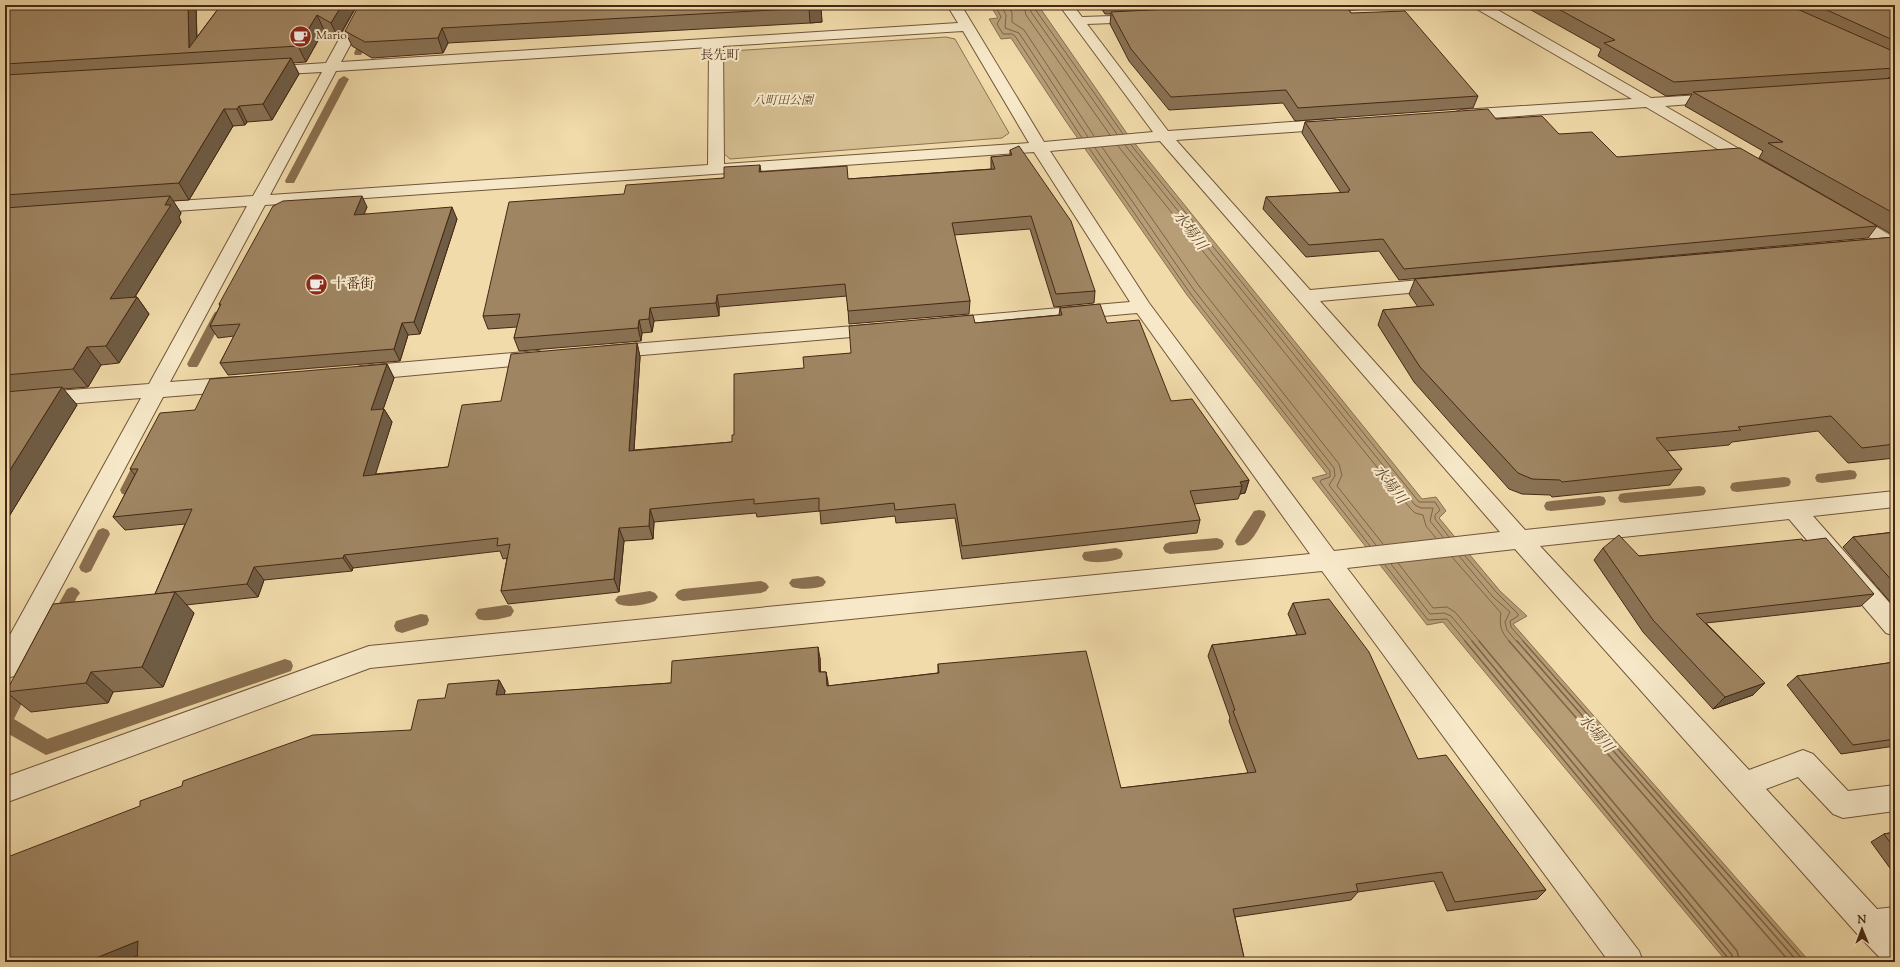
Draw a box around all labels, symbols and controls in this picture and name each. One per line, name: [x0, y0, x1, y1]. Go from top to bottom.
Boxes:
cafe icon: Mario: [287, 23, 313, 49]
place label: Mario: [316, 27, 347, 45]
district label: 長先町: [700, 47, 740, 65]
park label: 八町田公園: [753, 92, 815, 110]
water label: 水場川: [1167, 207, 1212, 257]
cafe icon: 十番街: [303, 272, 329, 298]
place label: 十番街: [332, 275, 374, 295]
water label: 水場川: [1367, 461, 1412, 511]
water label: 水場川: [1572, 710, 1619, 759]
north arrow: [1842, 909, 1882, 949]
text: N: [1856, 912, 1867, 928]

